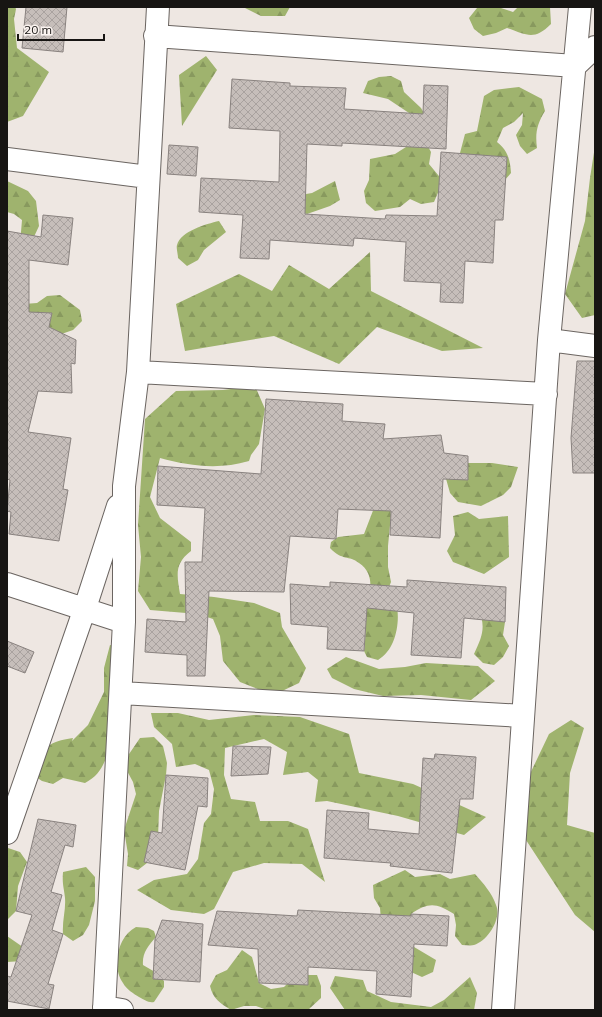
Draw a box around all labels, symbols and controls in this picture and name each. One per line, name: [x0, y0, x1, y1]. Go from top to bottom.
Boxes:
scale bar: [18, 16, 104, 42]
text: 20 m: [24, 22, 52, 37]

